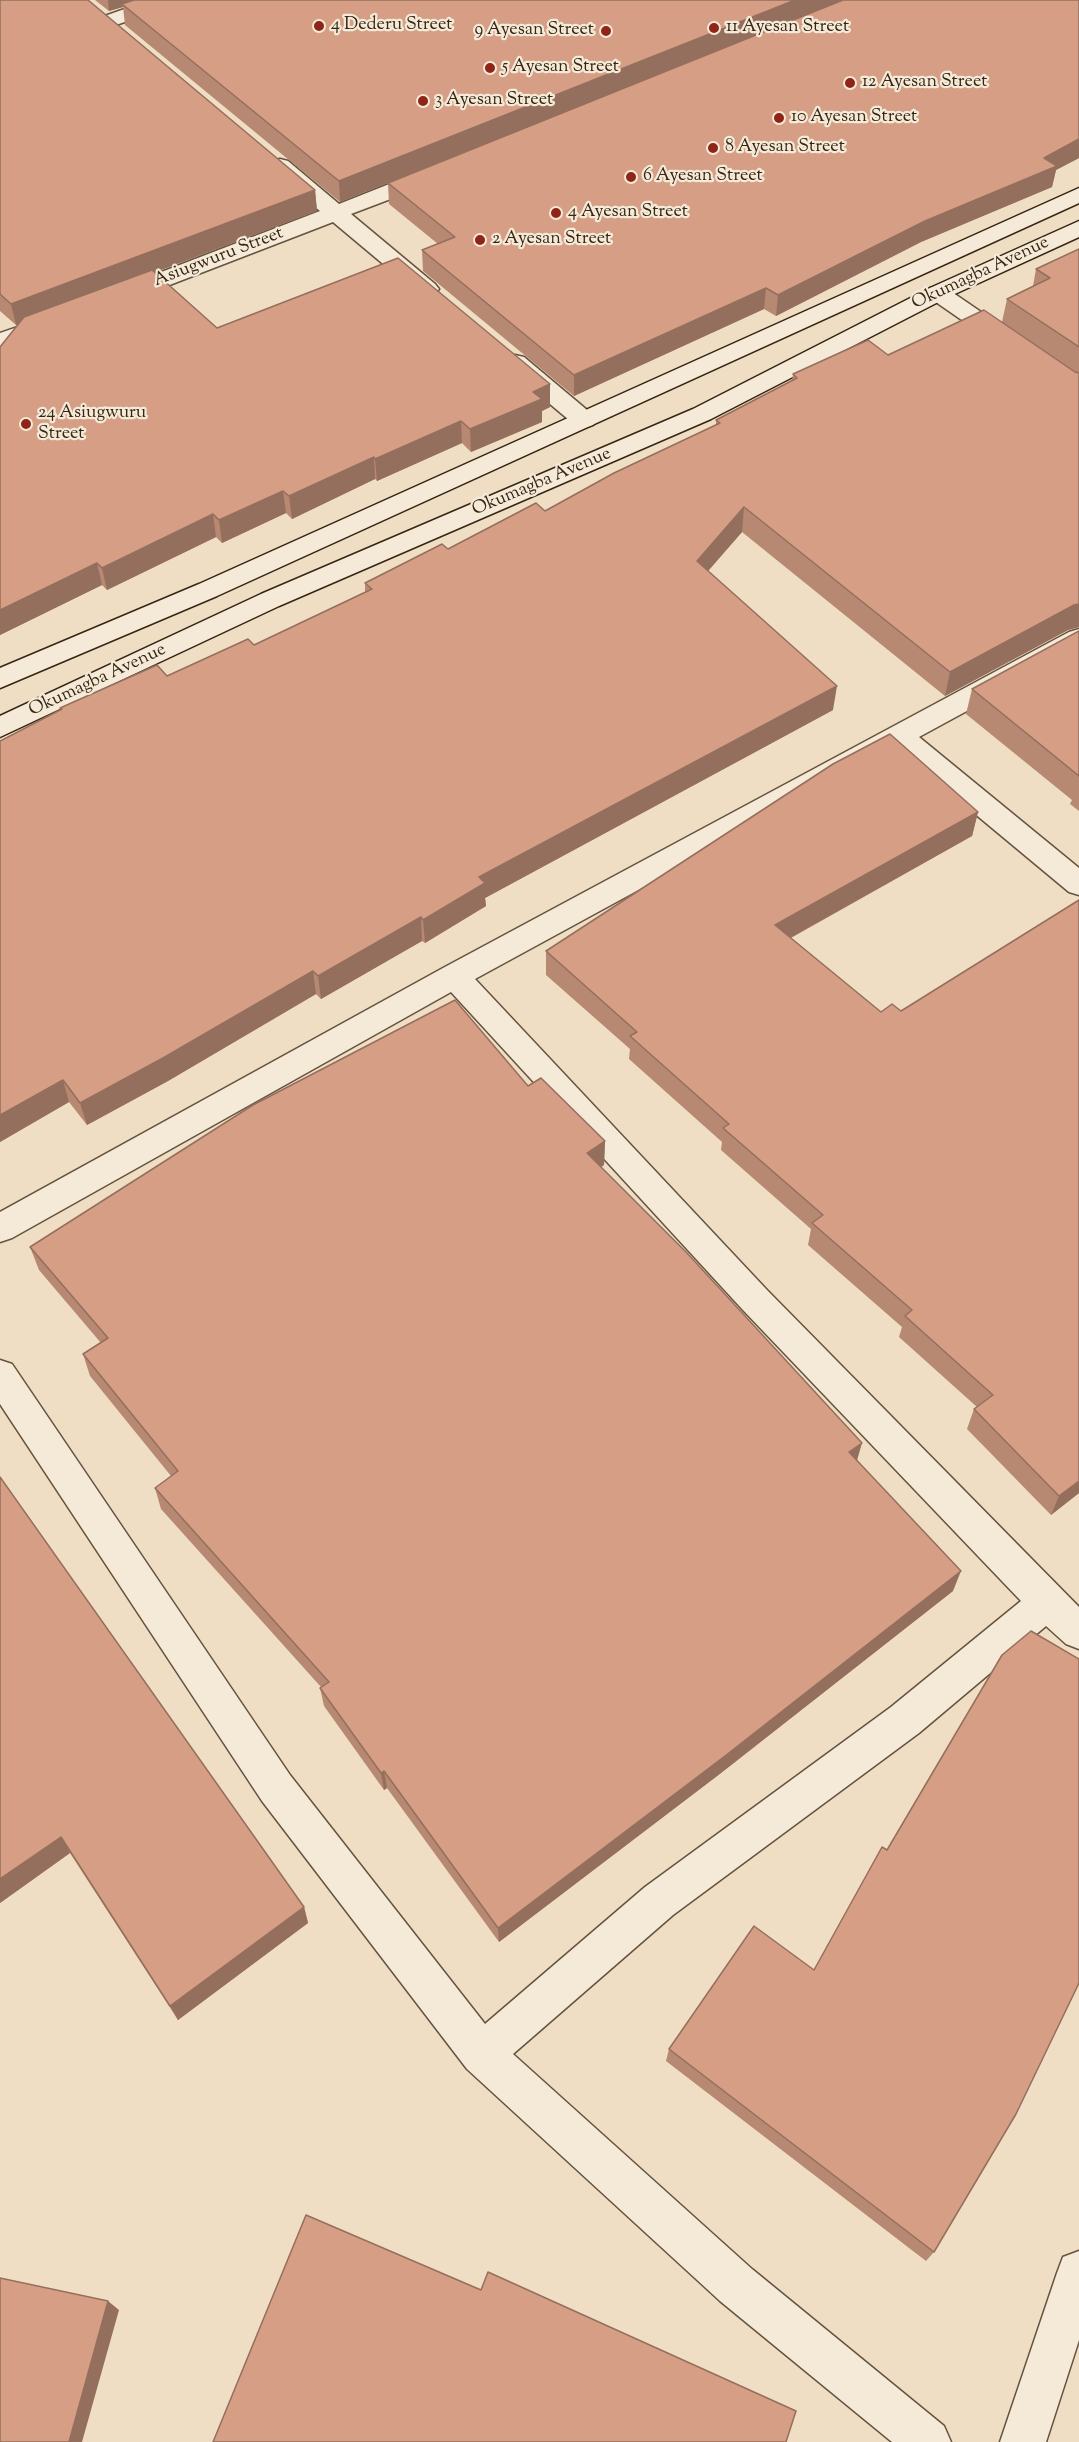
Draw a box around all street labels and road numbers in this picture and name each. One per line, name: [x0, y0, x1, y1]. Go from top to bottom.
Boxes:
street label: Asiugwuru Street: [151, 223, 287, 293]
street label: Okumagba Avenue: [909, 233, 1053, 315]
street label: Okumagba Avenue: [469, 444, 615, 522]
street label: Okumagba Avenue: [26, 640, 170, 722]

